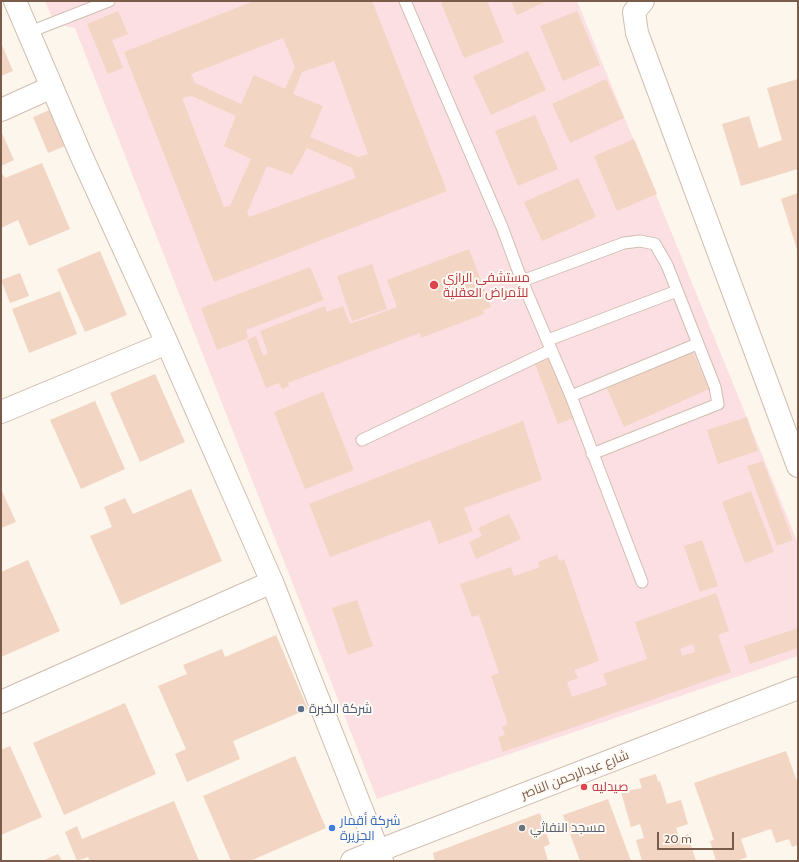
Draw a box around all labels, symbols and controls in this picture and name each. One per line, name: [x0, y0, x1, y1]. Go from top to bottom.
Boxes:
place label: مستشفي الرازي للأمراض العقلية: [443, 270, 530, 301]
marker: مستشفي الرازي للأمراض العقلية: [428, 279, 440, 291]
place label: شركة الخبرة: [309, 701, 372, 717]
marker: شركة الخبرة: [296, 704, 306, 714]
street label: شارع عبدالرحمن الناصر: [519, 747, 631, 803]
place label: صيدليه: [592, 779, 628, 795]
marker: صيدليه: [579, 782, 589, 792]
place label: شركة أقمار الجزيرة: [340, 813, 400, 844]
place label: مسجد النفاثي: [530, 820, 605, 836]
marker: شركة أقمار الجزيرة: [327, 823, 337, 833]
marker: مسجد النفاثي: [517, 823, 527, 833]
scale bar: [659, 824, 736, 850]
text: 20 m: [664, 831, 692, 846]

